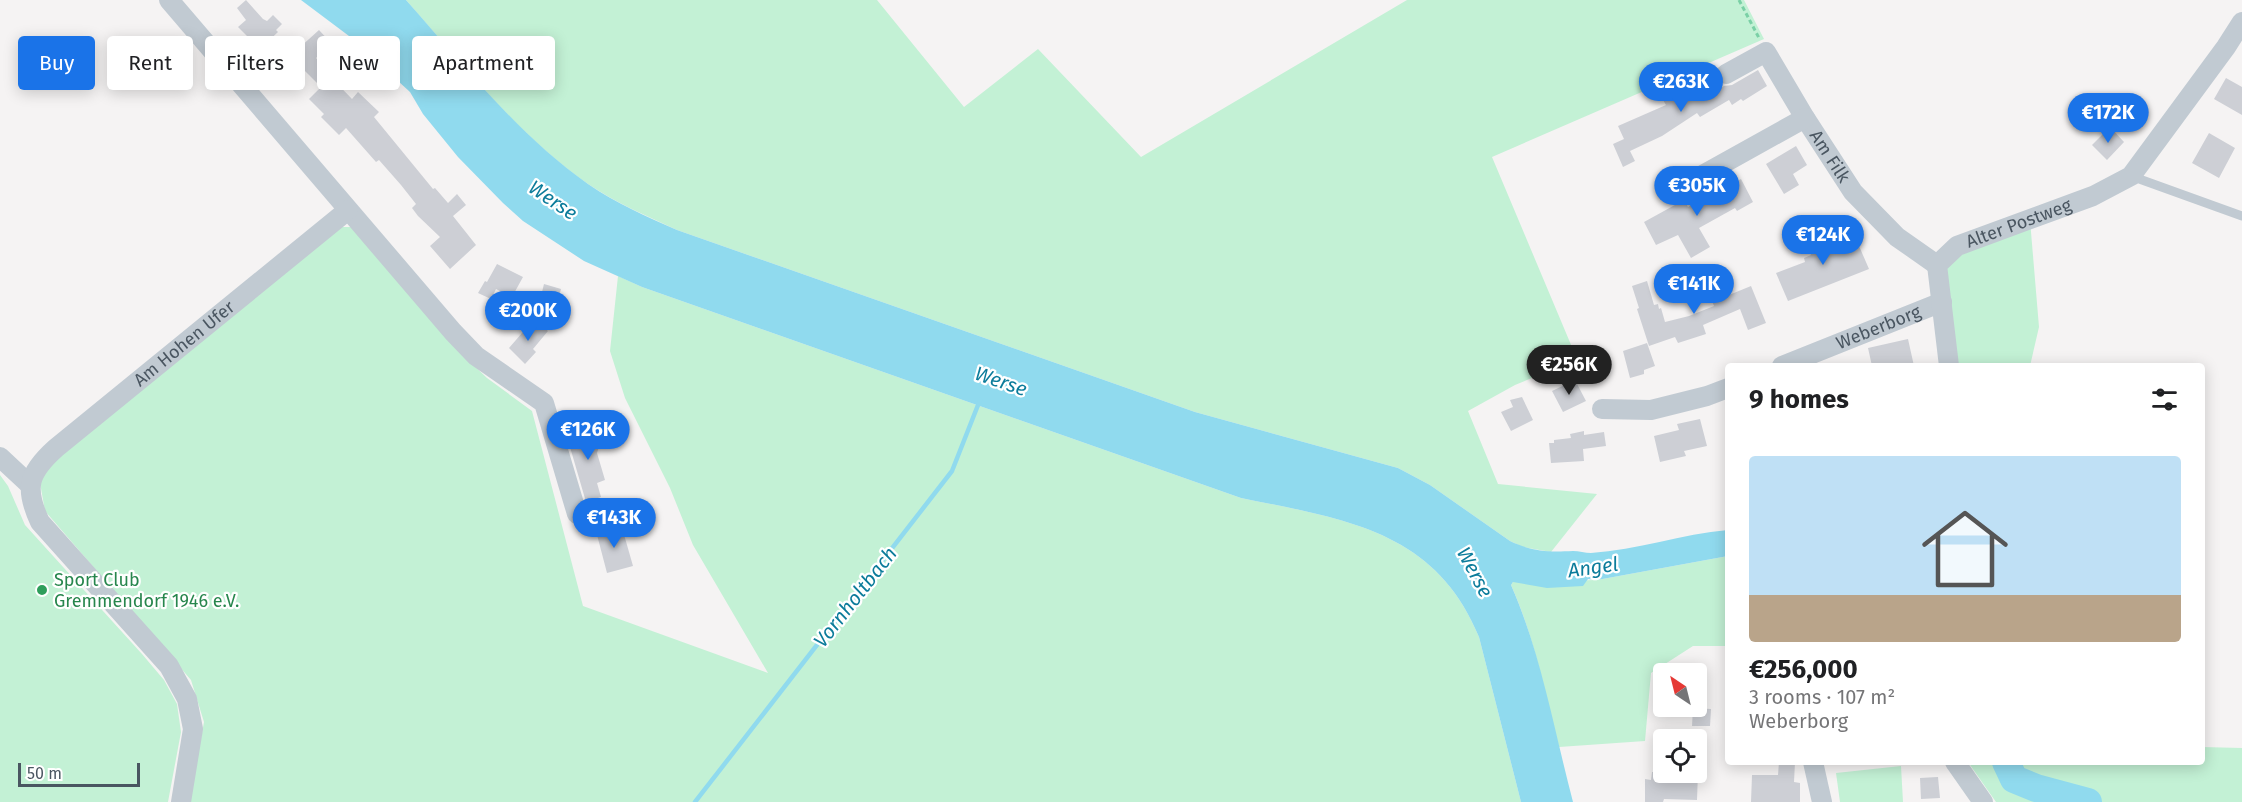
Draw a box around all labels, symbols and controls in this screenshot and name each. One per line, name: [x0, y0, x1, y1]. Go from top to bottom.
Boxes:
chip: Buy: [18, 36, 95, 90]
chip: Rent: [107, 36, 193, 90]
chip: Filters: [205, 36, 305, 90]
chip: New: [317, 36, 400, 90]
chip: Apartment: [412, 36, 555, 90]
pin: €263K: [1639, 62, 1723, 113]
text: €263K: [1653, 69, 1709, 93]
pin: €172K: [2066, 93, 2150, 144]
text: €172K: [2082, 100, 2134, 124]
street label: Am Filk: [1805, 126, 1855, 187]
pin: €305K: [1655, 166, 1739, 217]
text: €305K: [1668, 173, 1726, 197]
water label: Werse: [524, 175, 582, 225]
street label: Alter Postweg: [1963, 194, 2075, 253]
pin: €124K: [1781, 215, 1865, 266]
text: €124K: [1796, 222, 1850, 246]
pin: €141K: [1652, 264, 1736, 315]
text: €141K: [1668, 271, 1720, 295]
pin: €200K: [486, 291, 570, 342]
street label: Am Hohen Ufer: [129, 296, 239, 391]
text: €200K: [499, 298, 557, 322]
street label: Weberborg: [1833, 300, 1925, 354]
pin: €256K: [1527, 345, 1611, 396]
text: €256K: [1541, 352, 1597, 376]
water label: Werse: [972, 361, 1030, 401]
icon: filters: [2148, 383, 2181, 416]
text: 9 homes: [1749, 384, 1849, 415]
pin: €126K: [546, 410, 630, 461]
text: €126K: [561, 417, 615, 441]
icon: home: [1911, 495, 2019, 603]
pin: €143K: [572, 498, 656, 549]
text: €143K: [587, 505, 641, 529]
water label: Vornholtbach: [808, 542, 902, 652]
water label: Werse: [1452, 543, 1498, 601]
water label: Angel: [1565, 552, 1620, 583]
place label: Sport Club Gremmendorf 1946 e.V.: [54, 569, 239, 612]
marker: Sport Club Gremmendorf 1946 e.V.: [35, 583, 49, 597]
text: €256,000: [1749, 654, 1858, 685]
north arrow: [1653, 663, 1707, 717]
map controls: [1653, 663, 1707, 783]
text: 3 rooms · 107 m²: [1749, 685, 1895, 709]
text: Weberborg: [1749, 709, 1848, 733]
button: locate: [1653, 729, 1707, 783]
scale bar: [18, 760, 140, 788]
text: 50 m: [27, 764, 62, 783]

